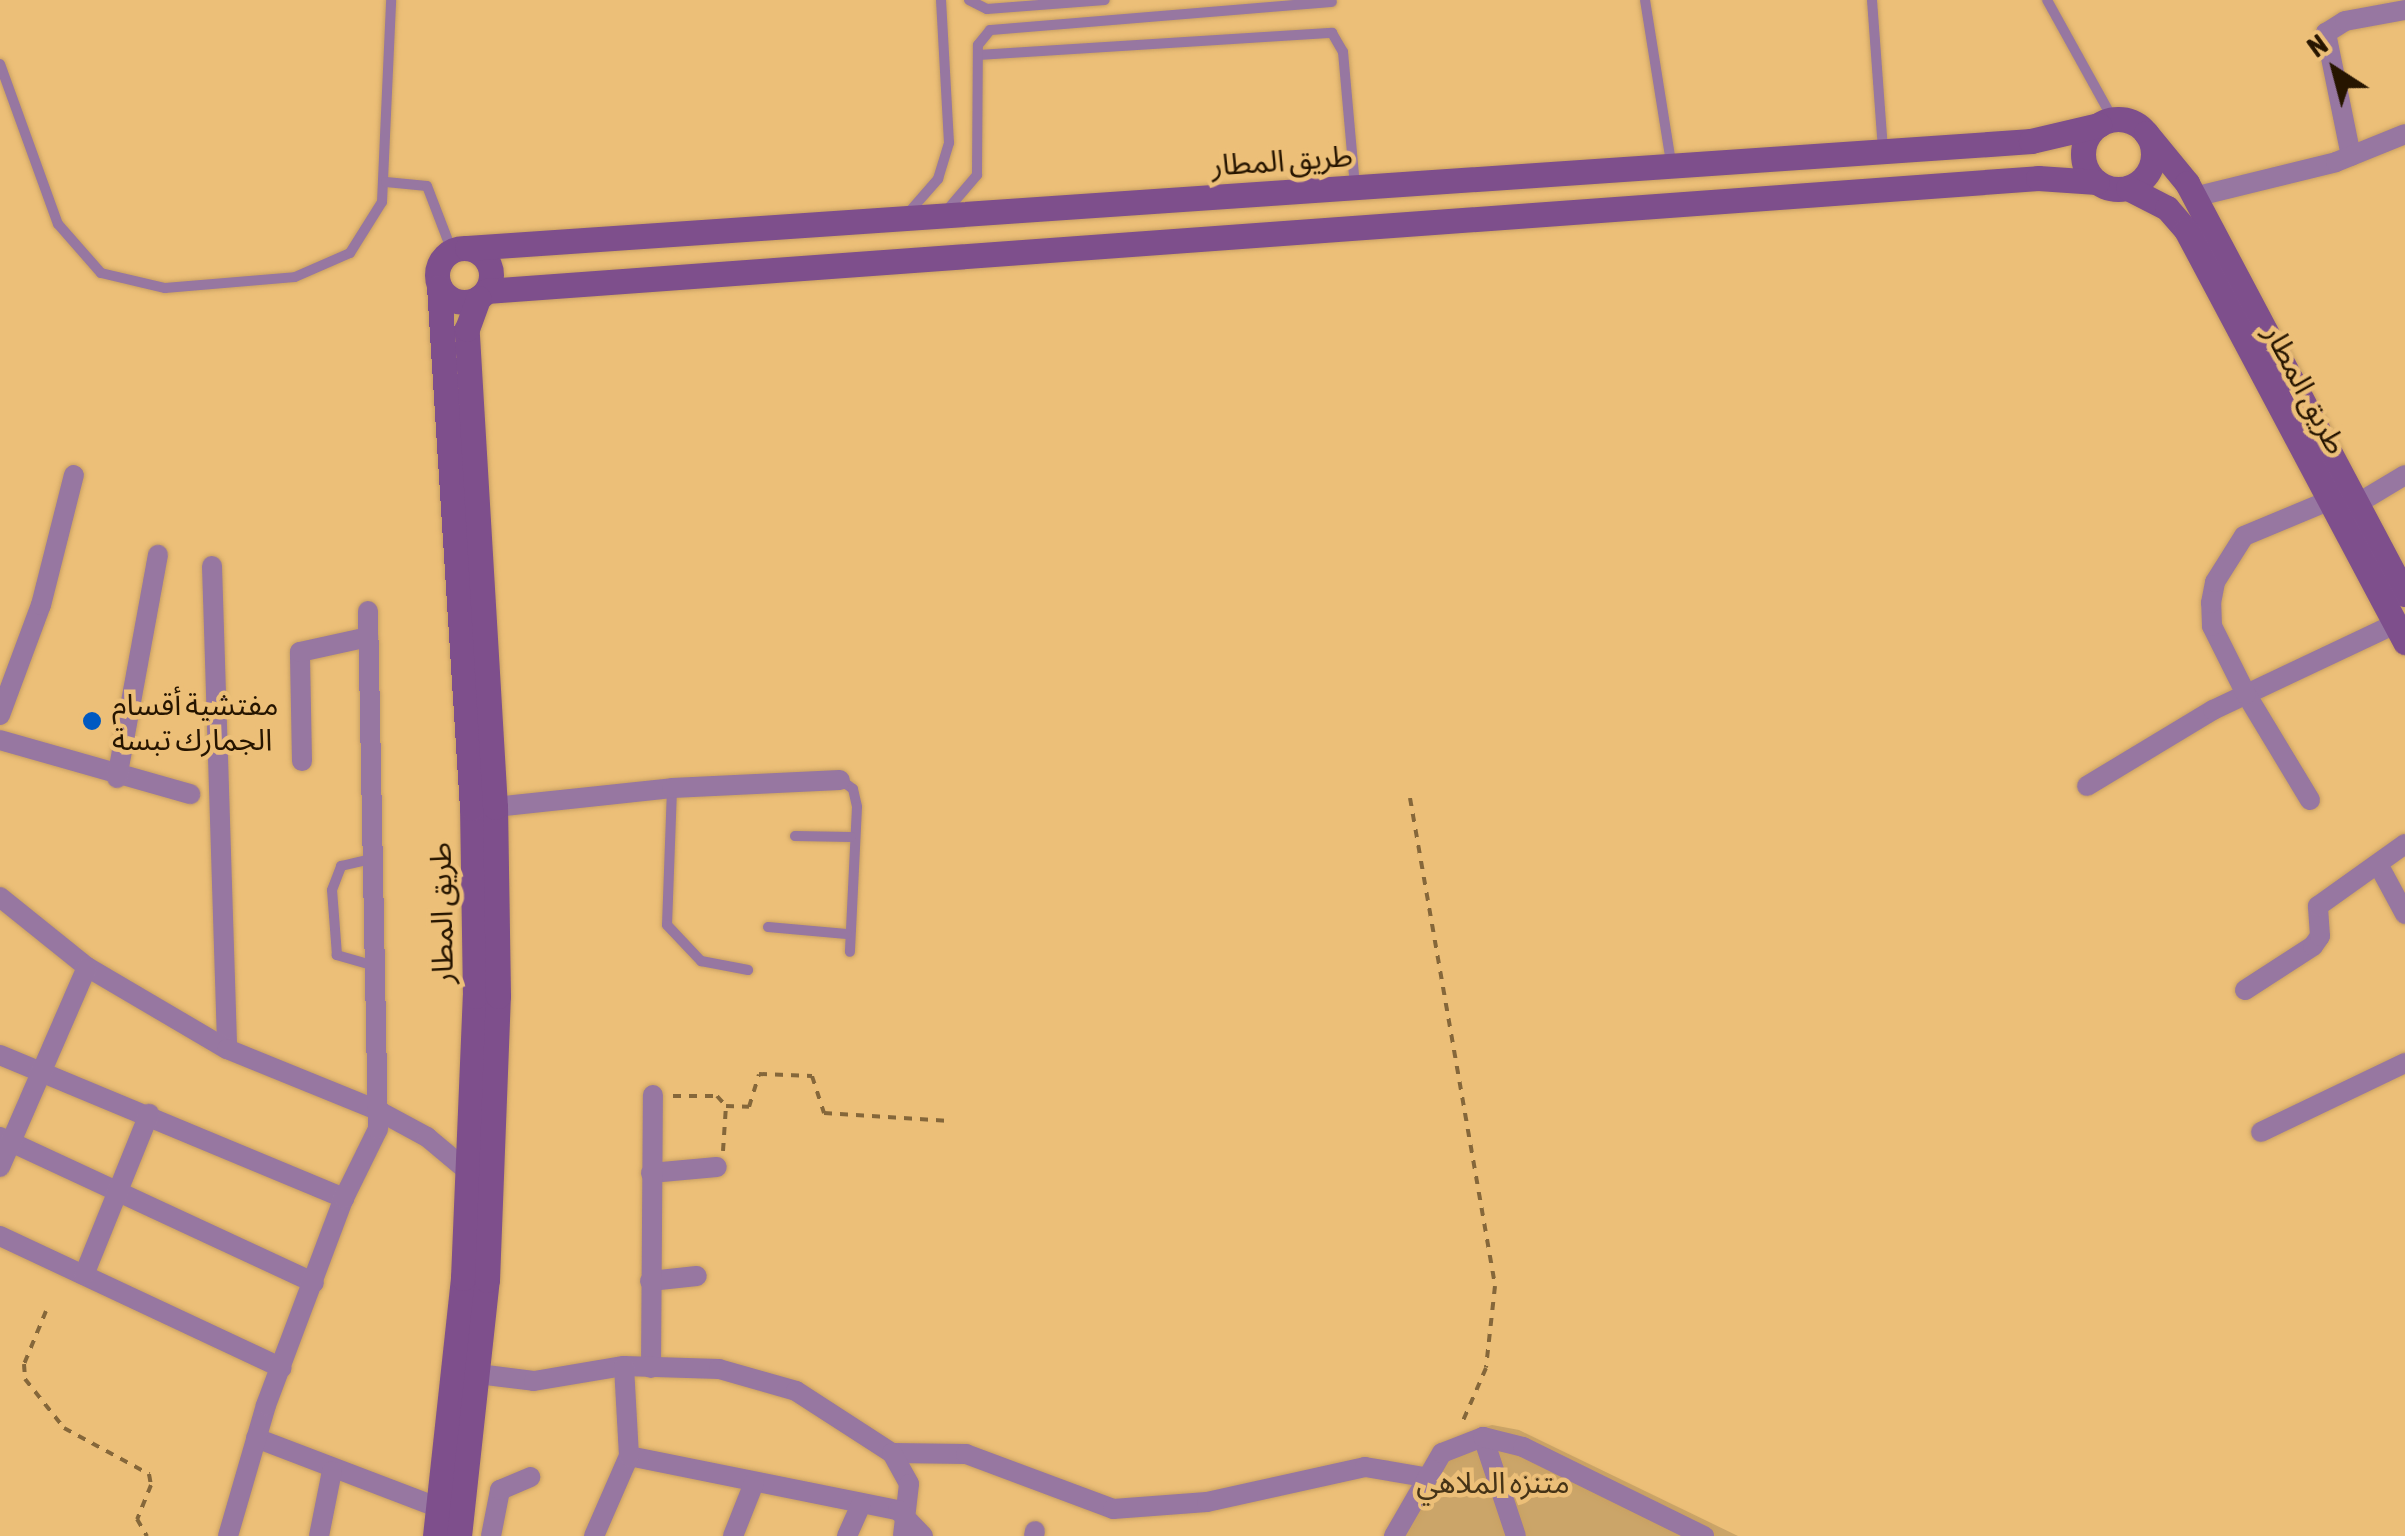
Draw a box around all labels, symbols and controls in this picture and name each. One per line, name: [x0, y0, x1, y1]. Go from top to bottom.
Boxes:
north arrow: [2285, 20, 2385, 120]
text: N: [2301, 28, 2333, 64]
street label: طريق المطار: [1210, 137, 1354, 183]
street label: طريق المطار: [2257, 318, 2355, 460]
place label: مفتشية أقسام الجمارك تبسة: [112, 686, 278, 756]
marker: مفتشية أقسام الجمارك تبسة: [81, 710, 103, 732]
street label: طريق المطار: [422, 842, 460, 984]
park label: متنزه الملاهي: [1416, 1464, 1570, 1500]

